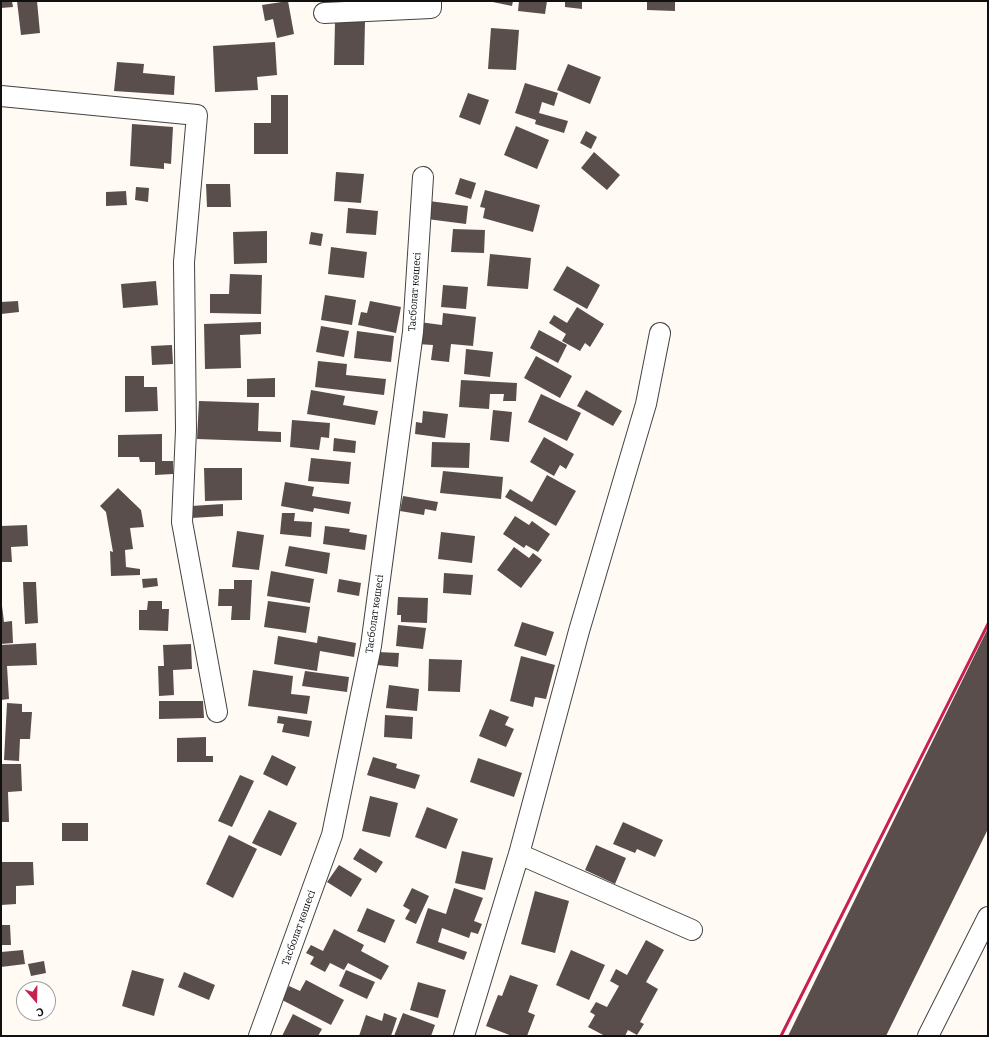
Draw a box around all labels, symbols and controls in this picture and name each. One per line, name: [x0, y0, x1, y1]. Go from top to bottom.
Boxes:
street label: Тасболат көшесі: [406, 252, 424, 332]
street label: Тасболат көшесі: [364, 574, 386, 654]
street label: Тасболат көшесі: [280, 889, 318, 967]
north arrow: [16, 981, 56, 1021]
text: С: [34, 1005, 45, 1019]

